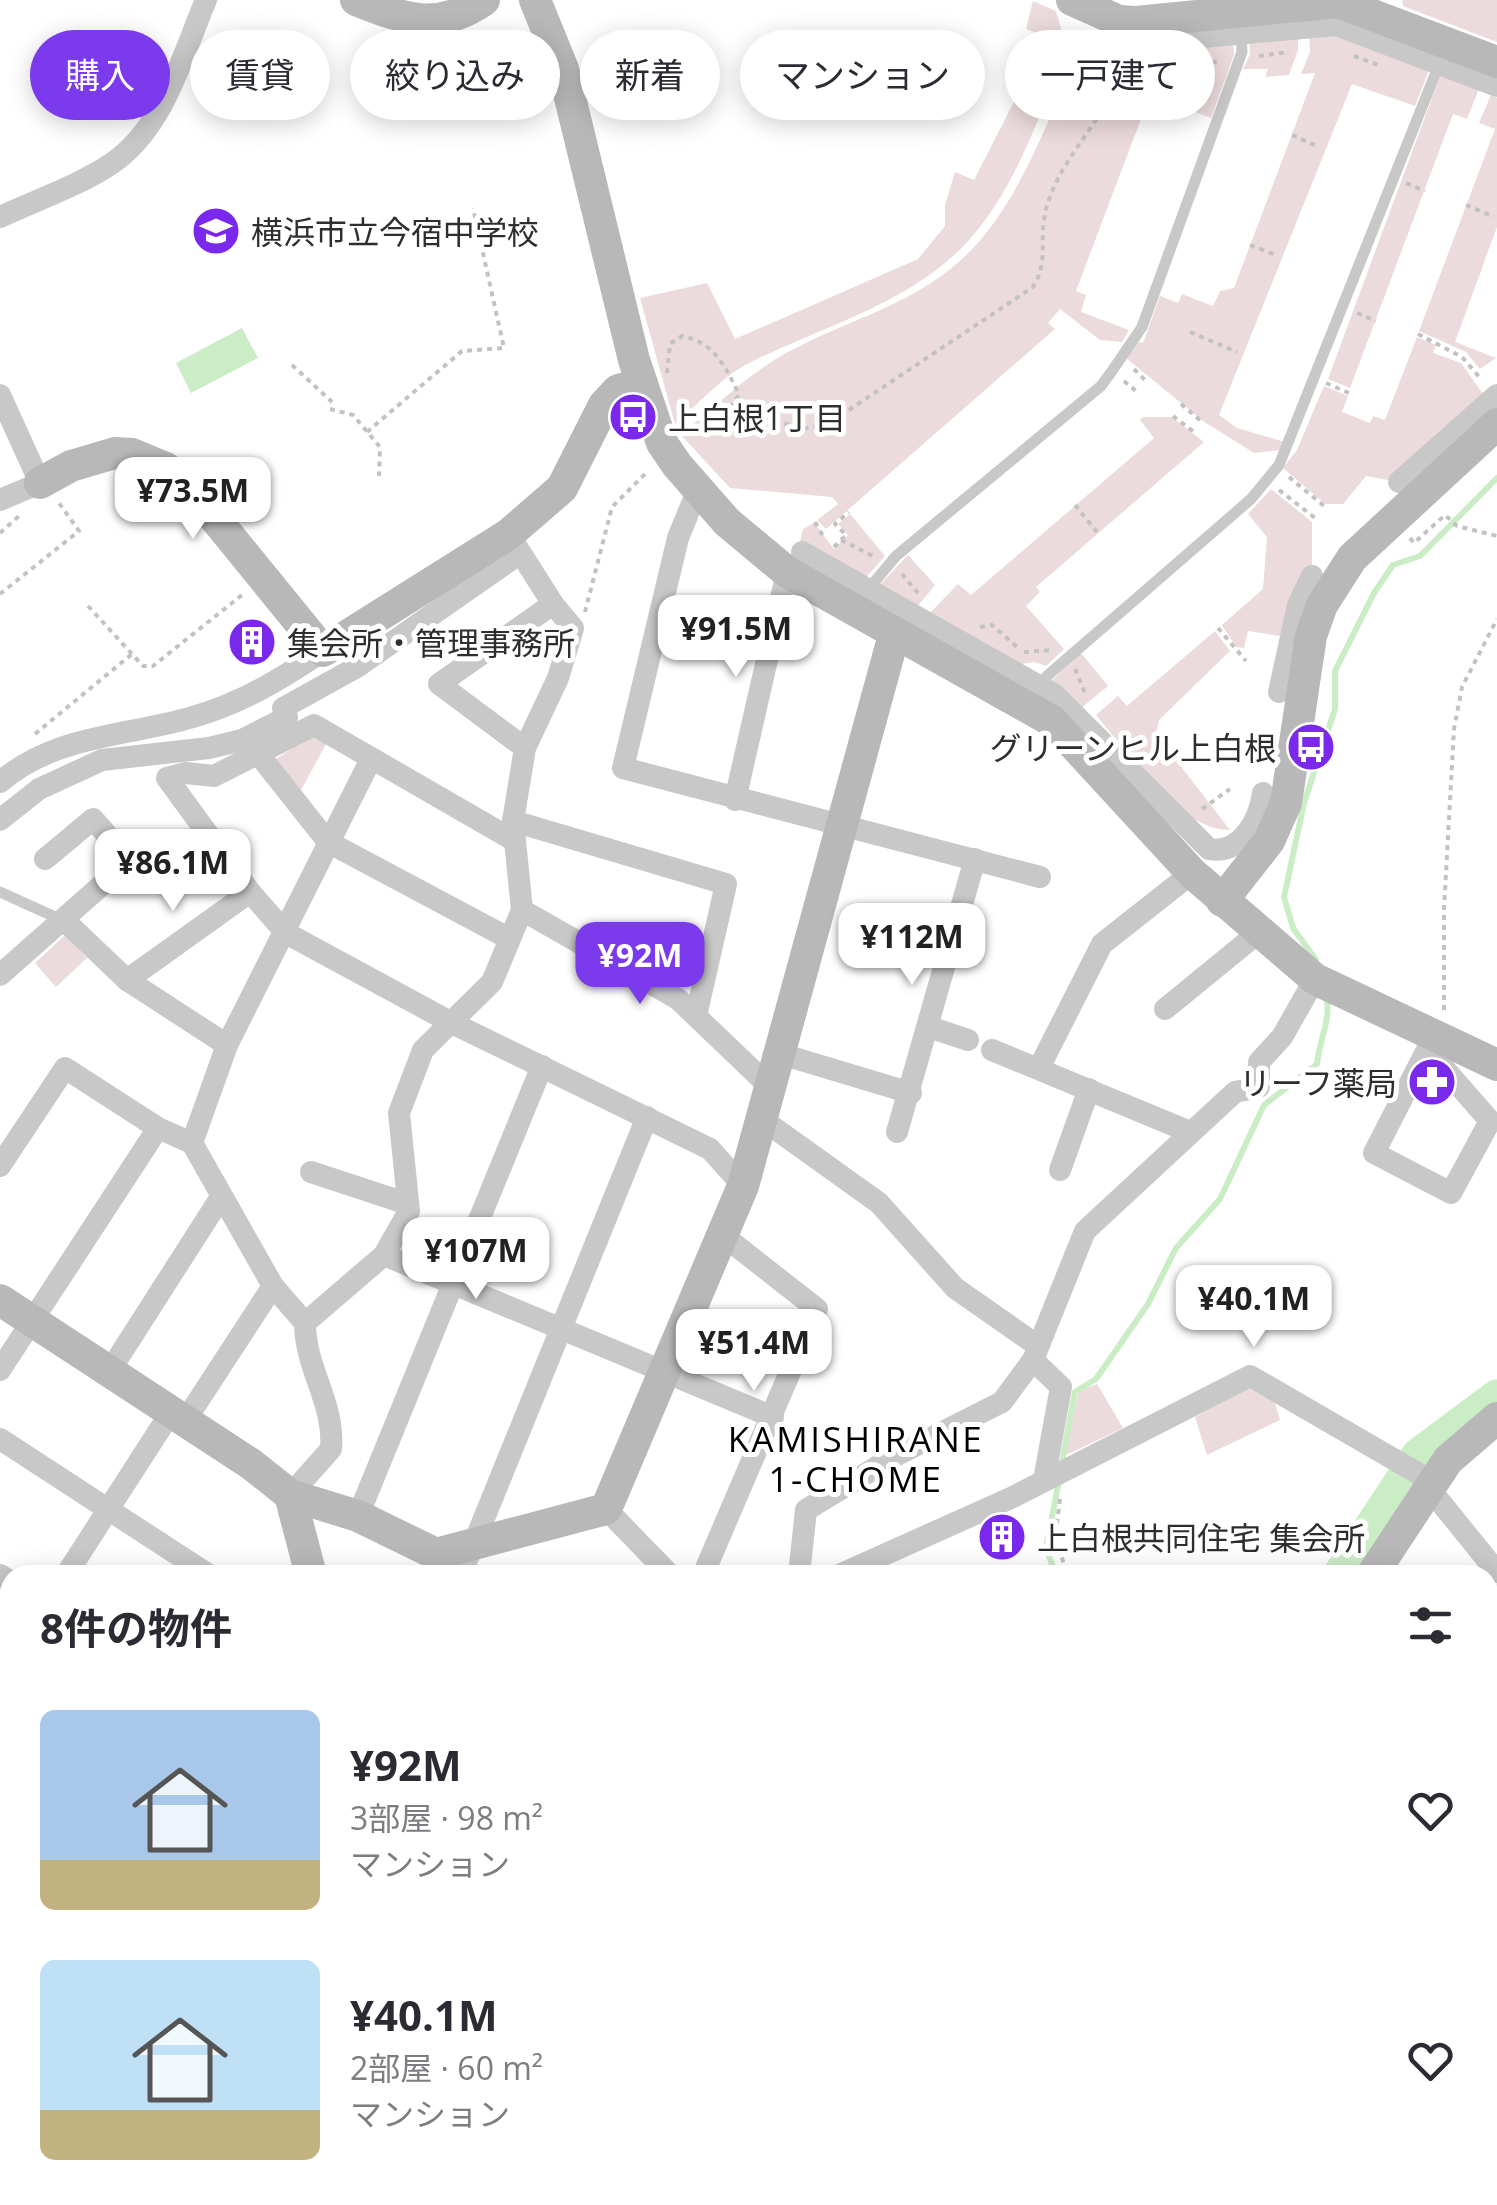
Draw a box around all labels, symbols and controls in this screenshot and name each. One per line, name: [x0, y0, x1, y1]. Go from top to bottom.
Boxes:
chip: 購入: [30, 30, 170, 120]
chip: 賃貸: [190, 30, 330, 120]
chip: 絞り込み: [350, 30, 560, 120]
chip: 新着: [580, 30, 720, 120]
chip: マンション: [740, 30, 985, 120]
chip: 一戸建て: [1005, 30, 1215, 120]
school or university icon: 横浜市立今宿中学校: [190, 205, 242, 257]
place label: 横浜市立今宿中学校: [251, 210, 539, 253]
bus stop icon: 上白根1丁目: [607, 391, 659, 443]
place label: 上白根1丁目: [668, 396, 846, 439]
pin: ¥73.5M: [112, 457, 274, 542]
text: ¥73.5M: [137, 468, 249, 511]
pin: ¥91.5M: [655, 595, 817, 680]
text: ¥91.5M: [680, 606, 792, 649]
building icon: 集会所・管理事務所: [226, 616, 278, 668]
place label: 集会所・管理事務所: [287, 621, 575, 664]
bus stop icon: グリーンヒル上白根: [1285, 721, 1337, 773]
place label: グリーンヒル上白根: [990, 726, 1276, 769]
pin: ¥86.1M: [92, 829, 254, 914]
text: ¥86.1M: [117, 840, 229, 883]
pin: ¥112M: [842, 903, 982, 988]
text: ¥112M: [860, 914, 964, 957]
pin: ¥92M: [581, 922, 699, 1007]
text: ¥92M: [597, 933, 683, 976]
pharmacy icon: リーフ薬局: [1406, 1056, 1458, 1108]
place label: リーフ薬局: [1239, 1061, 1397, 1104]
pin: ¥107M: [406, 1217, 546, 1302]
text: ¥107M: [424, 1228, 528, 1271]
pin: ¥40.1M: [1173, 1265, 1335, 1350]
text: ¥40.1M: [1198, 1276, 1310, 1319]
pin: ¥51.4M: [673, 1309, 835, 1394]
text: ¥51.4M: [698, 1320, 810, 1363]
district label: KAMISHIRANE 1-CHOME: [728, 1415, 984, 1502]
building icon: 上白根共同住宅 集会所: [976, 1511, 1028, 1563]
place label: 上白根共同住宅 集会所: [1037, 1516, 1365, 1559]
icon: filters: [1403, 1598, 1458, 1653]
text: 8件の物件: [40, 1599, 232, 1656]
text: ¥92M: [350, 1736, 462, 1793]
icon: home: [120, 1750, 240, 1870]
icon: heart: [1403, 1783, 1458, 1838]
text: 3部屋 · 98 m²: [350, 1796, 543, 1839]
text: マンション: [350, 1842, 510, 1885]
text: ¥40.1M: [350, 1986, 498, 2043]
icon: home: [120, 2000, 240, 2120]
icon: heart: [1403, 2033, 1458, 2088]
text: 2部屋 · 60 m²: [350, 2046, 543, 2089]
text: マンション: [350, 2092, 510, 2135]

